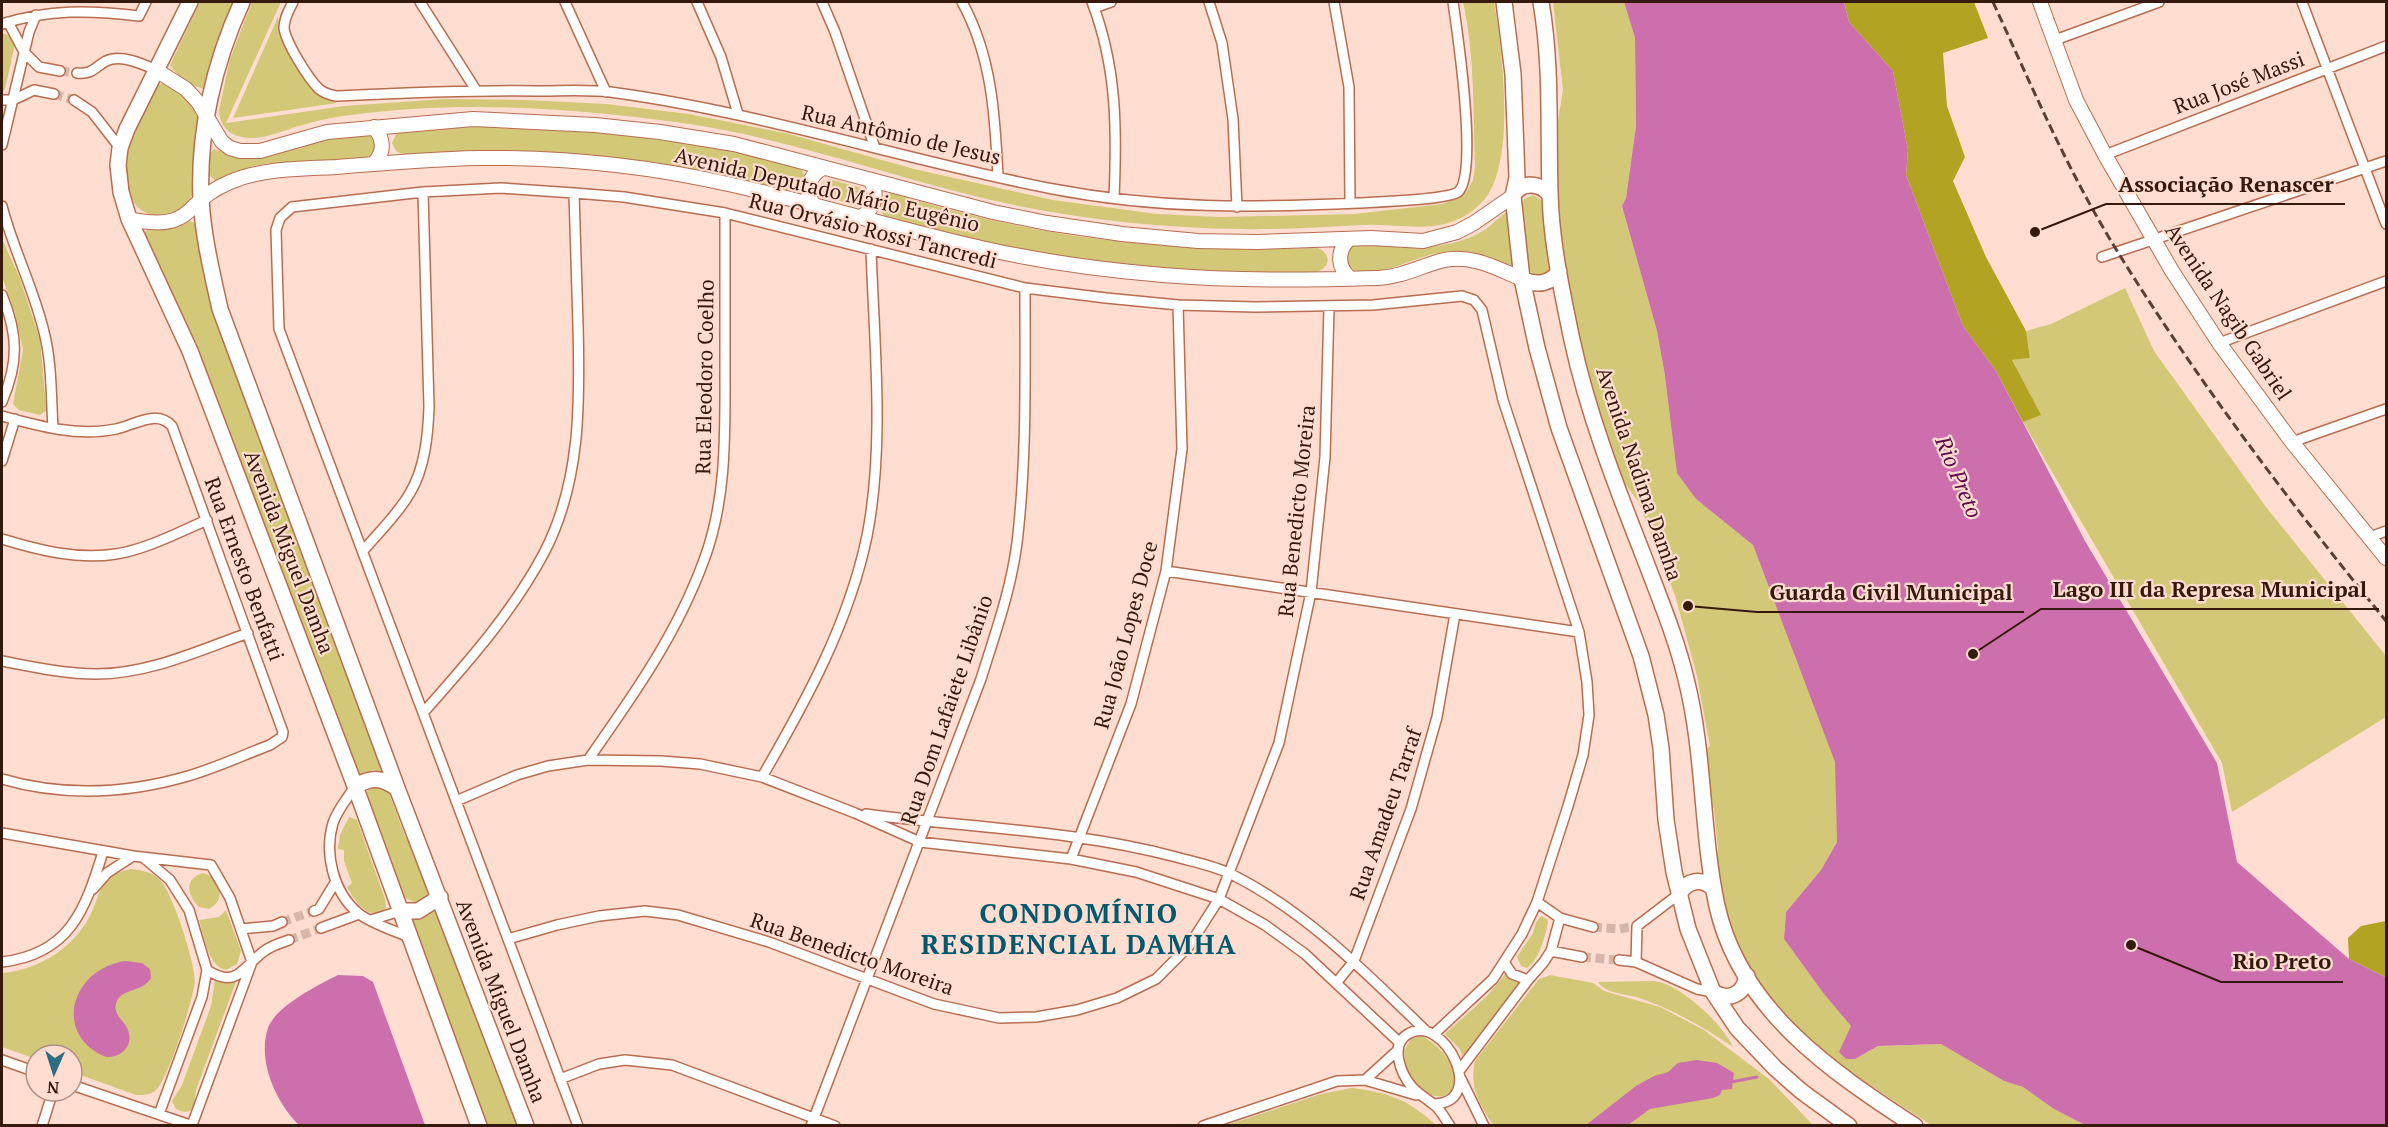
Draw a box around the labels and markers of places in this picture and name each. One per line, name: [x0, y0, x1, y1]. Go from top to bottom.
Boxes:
callout: Associação Renascer: [2106, 164, 2345, 204]
callout: Lago III da Represa Municipal: [2041, 569, 2379, 609]
callout: Guarda Civil Municipal: [1757, 572, 2024, 612]
callout: Rio Preto: [2221, 942, 2343, 982]

